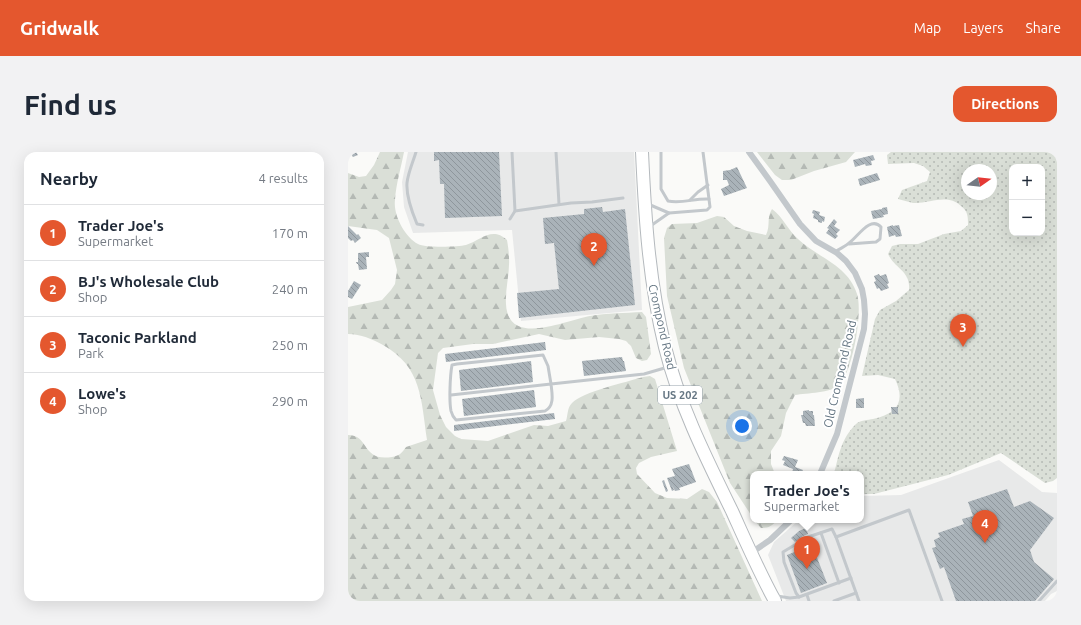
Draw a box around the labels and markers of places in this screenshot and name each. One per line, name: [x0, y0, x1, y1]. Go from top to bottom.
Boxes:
pin: 2: [581, 233, 607, 266]
pin: 3: [950, 314, 976, 347]
pin: 4: [972, 510, 998, 543]
pin: 1: [794, 536, 820, 569]

